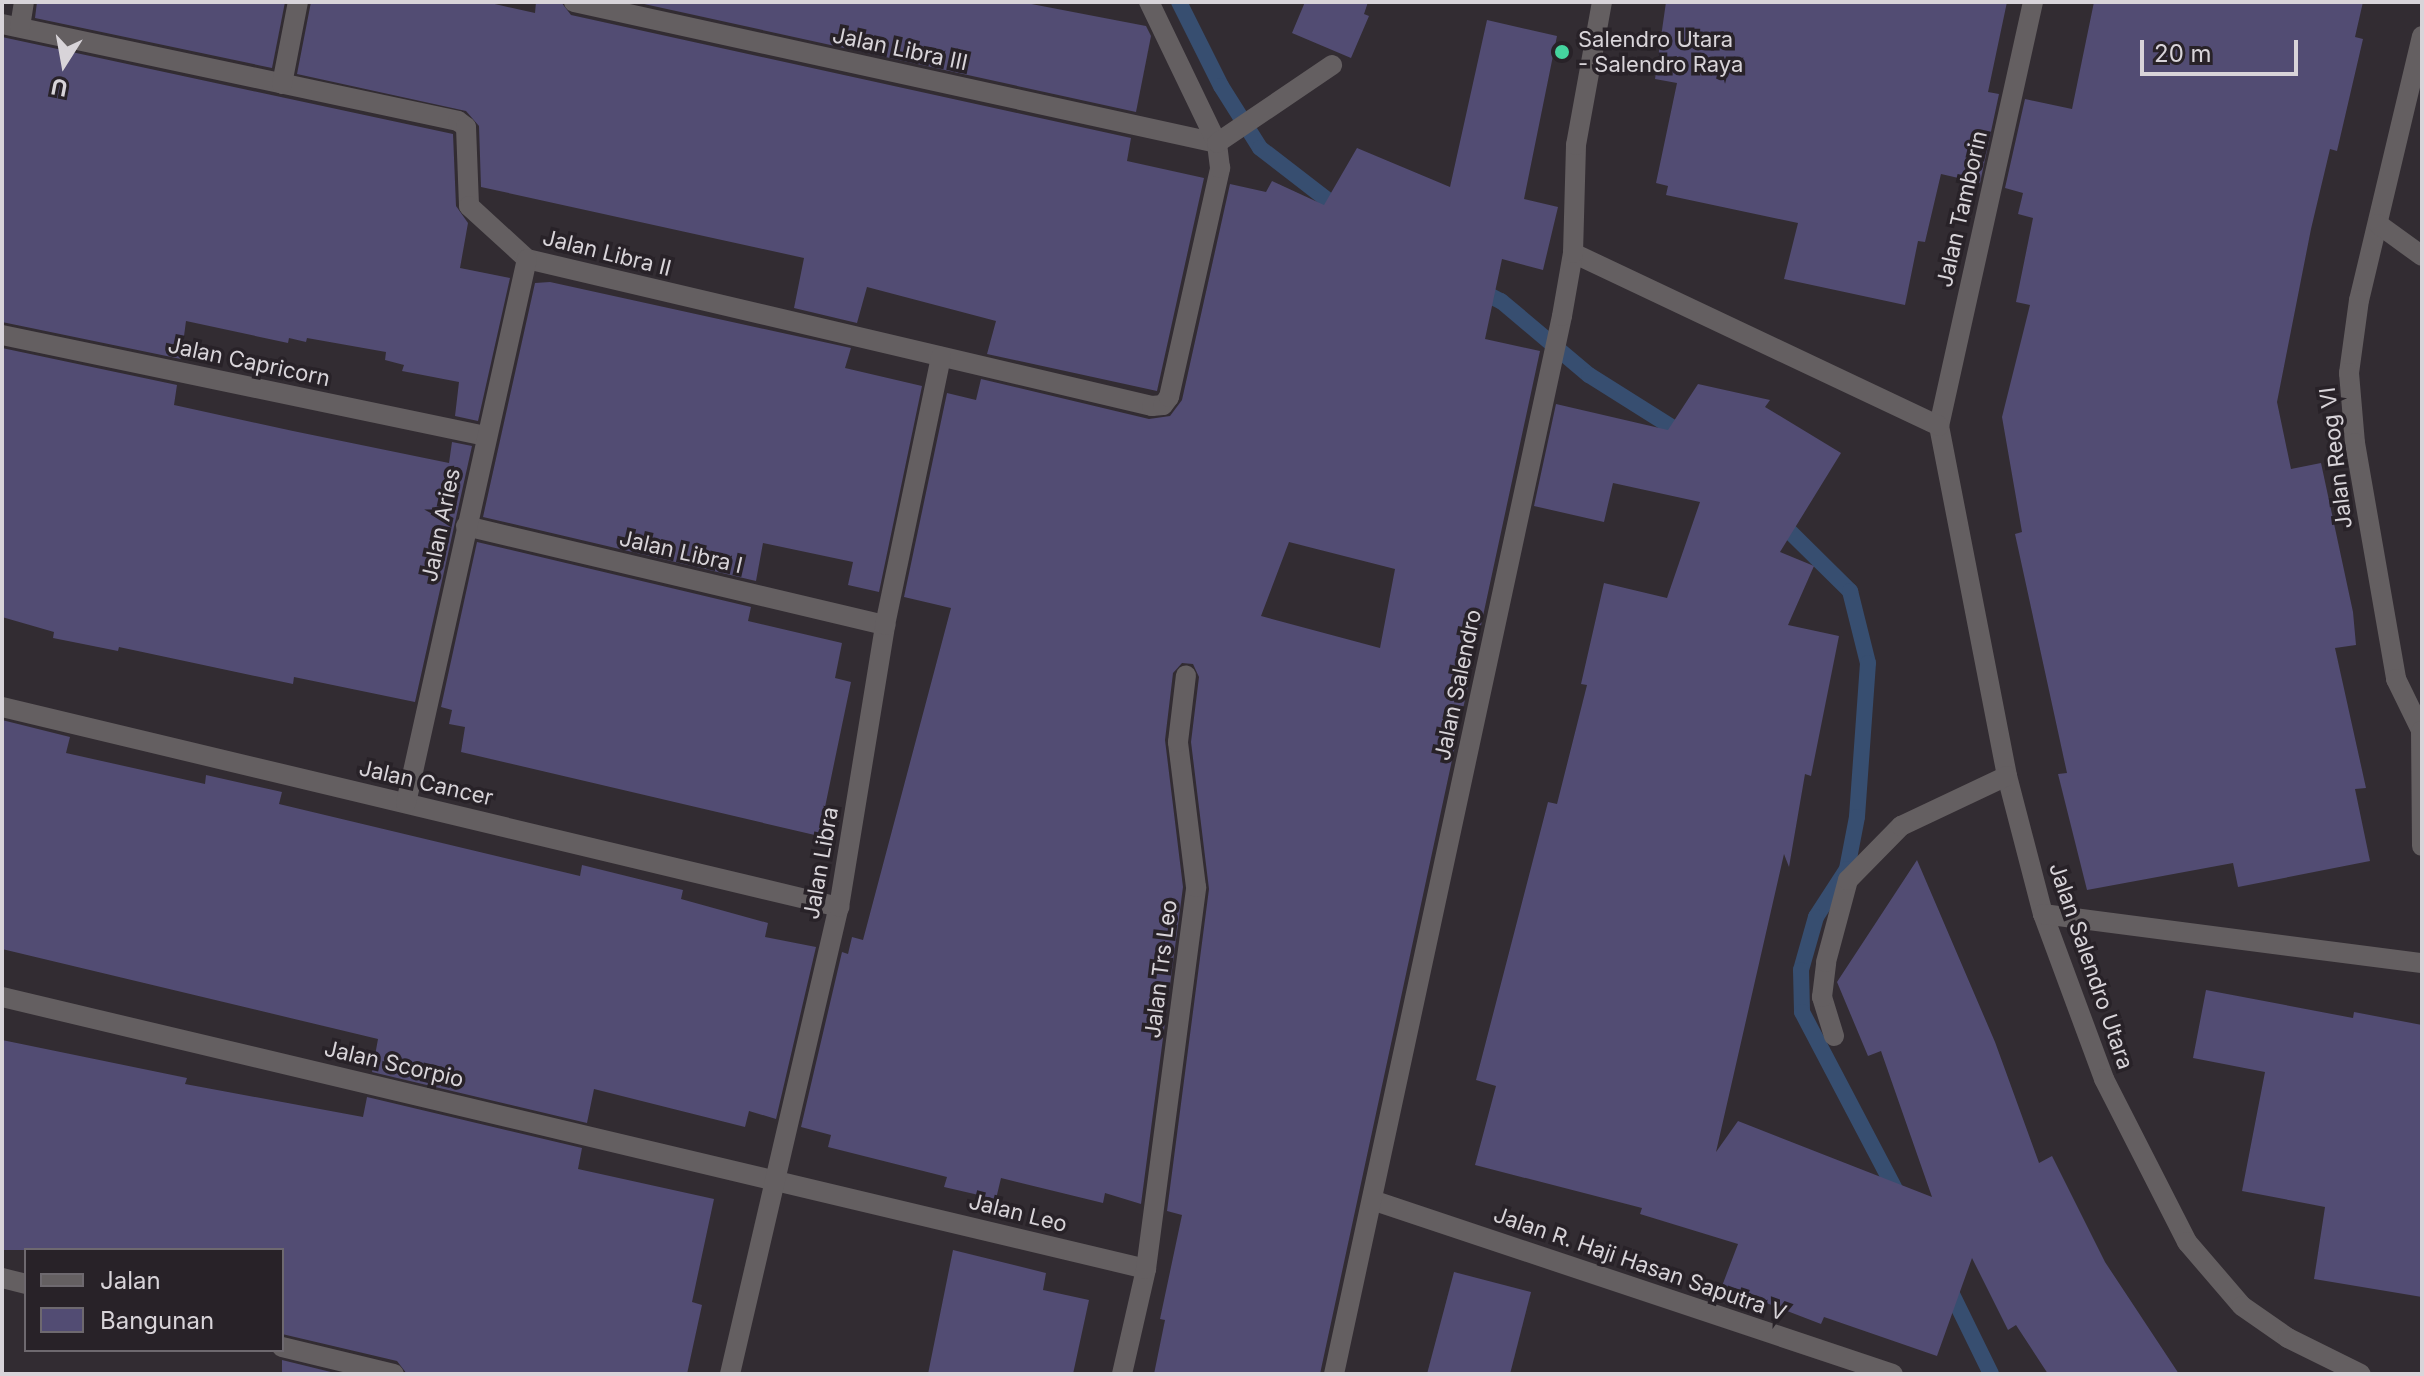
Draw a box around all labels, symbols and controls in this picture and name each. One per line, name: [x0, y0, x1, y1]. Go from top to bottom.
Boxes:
street label: Jalan Libra III: [830, 22, 970, 76]
north arrow: [24, 24, 104, 104]
scale bar: [2144, 24, 2302, 74]
place label: Salendro Utara - Salendro Raya: [1578, 26, 1743, 78]
text: 20 m: [2154, 39, 2212, 68]
marker: Salendro Utara - Salendro Raya: [1553, 43, 1571, 61]
text: U: [49, 73, 70, 102]
street label: Jalan Tamborin: [1931, 128, 1993, 290]
street label: Jalan Libra II: [540, 224, 674, 282]
street label: Jalan Capricorn: [166, 332, 332, 392]
street label: Jalan Reog VI: [2314, 386, 2358, 530]
street label: Jalan Aries: [416, 466, 466, 584]
street label: Jalan Libra I: [617, 525, 745, 579]
street label: Jalan Salendro: [1429, 607, 1487, 763]
street label: Jalan Cancer: [356, 755, 496, 811]
street label: Jalan Libra: [798, 805, 844, 921]
street label: Jalan Salendro Utara: [2043, 859, 2139, 1073]
street label: Jalan Trs Leo: [1139, 898, 1183, 1040]
street label: Jalan Scorpio: [322, 1035, 466, 1093]
street label: Jalan Leo: [966, 1188, 1070, 1238]
street label: Jalan R. Haji Hasan Saputra V: [1490, 1201, 1790, 1327]
legend: [24, 1248, 284, 1352]
text: Jalan: [100, 1266, 161, 1295]
text: Bangunan: [100, 1306, 214, 1335]

